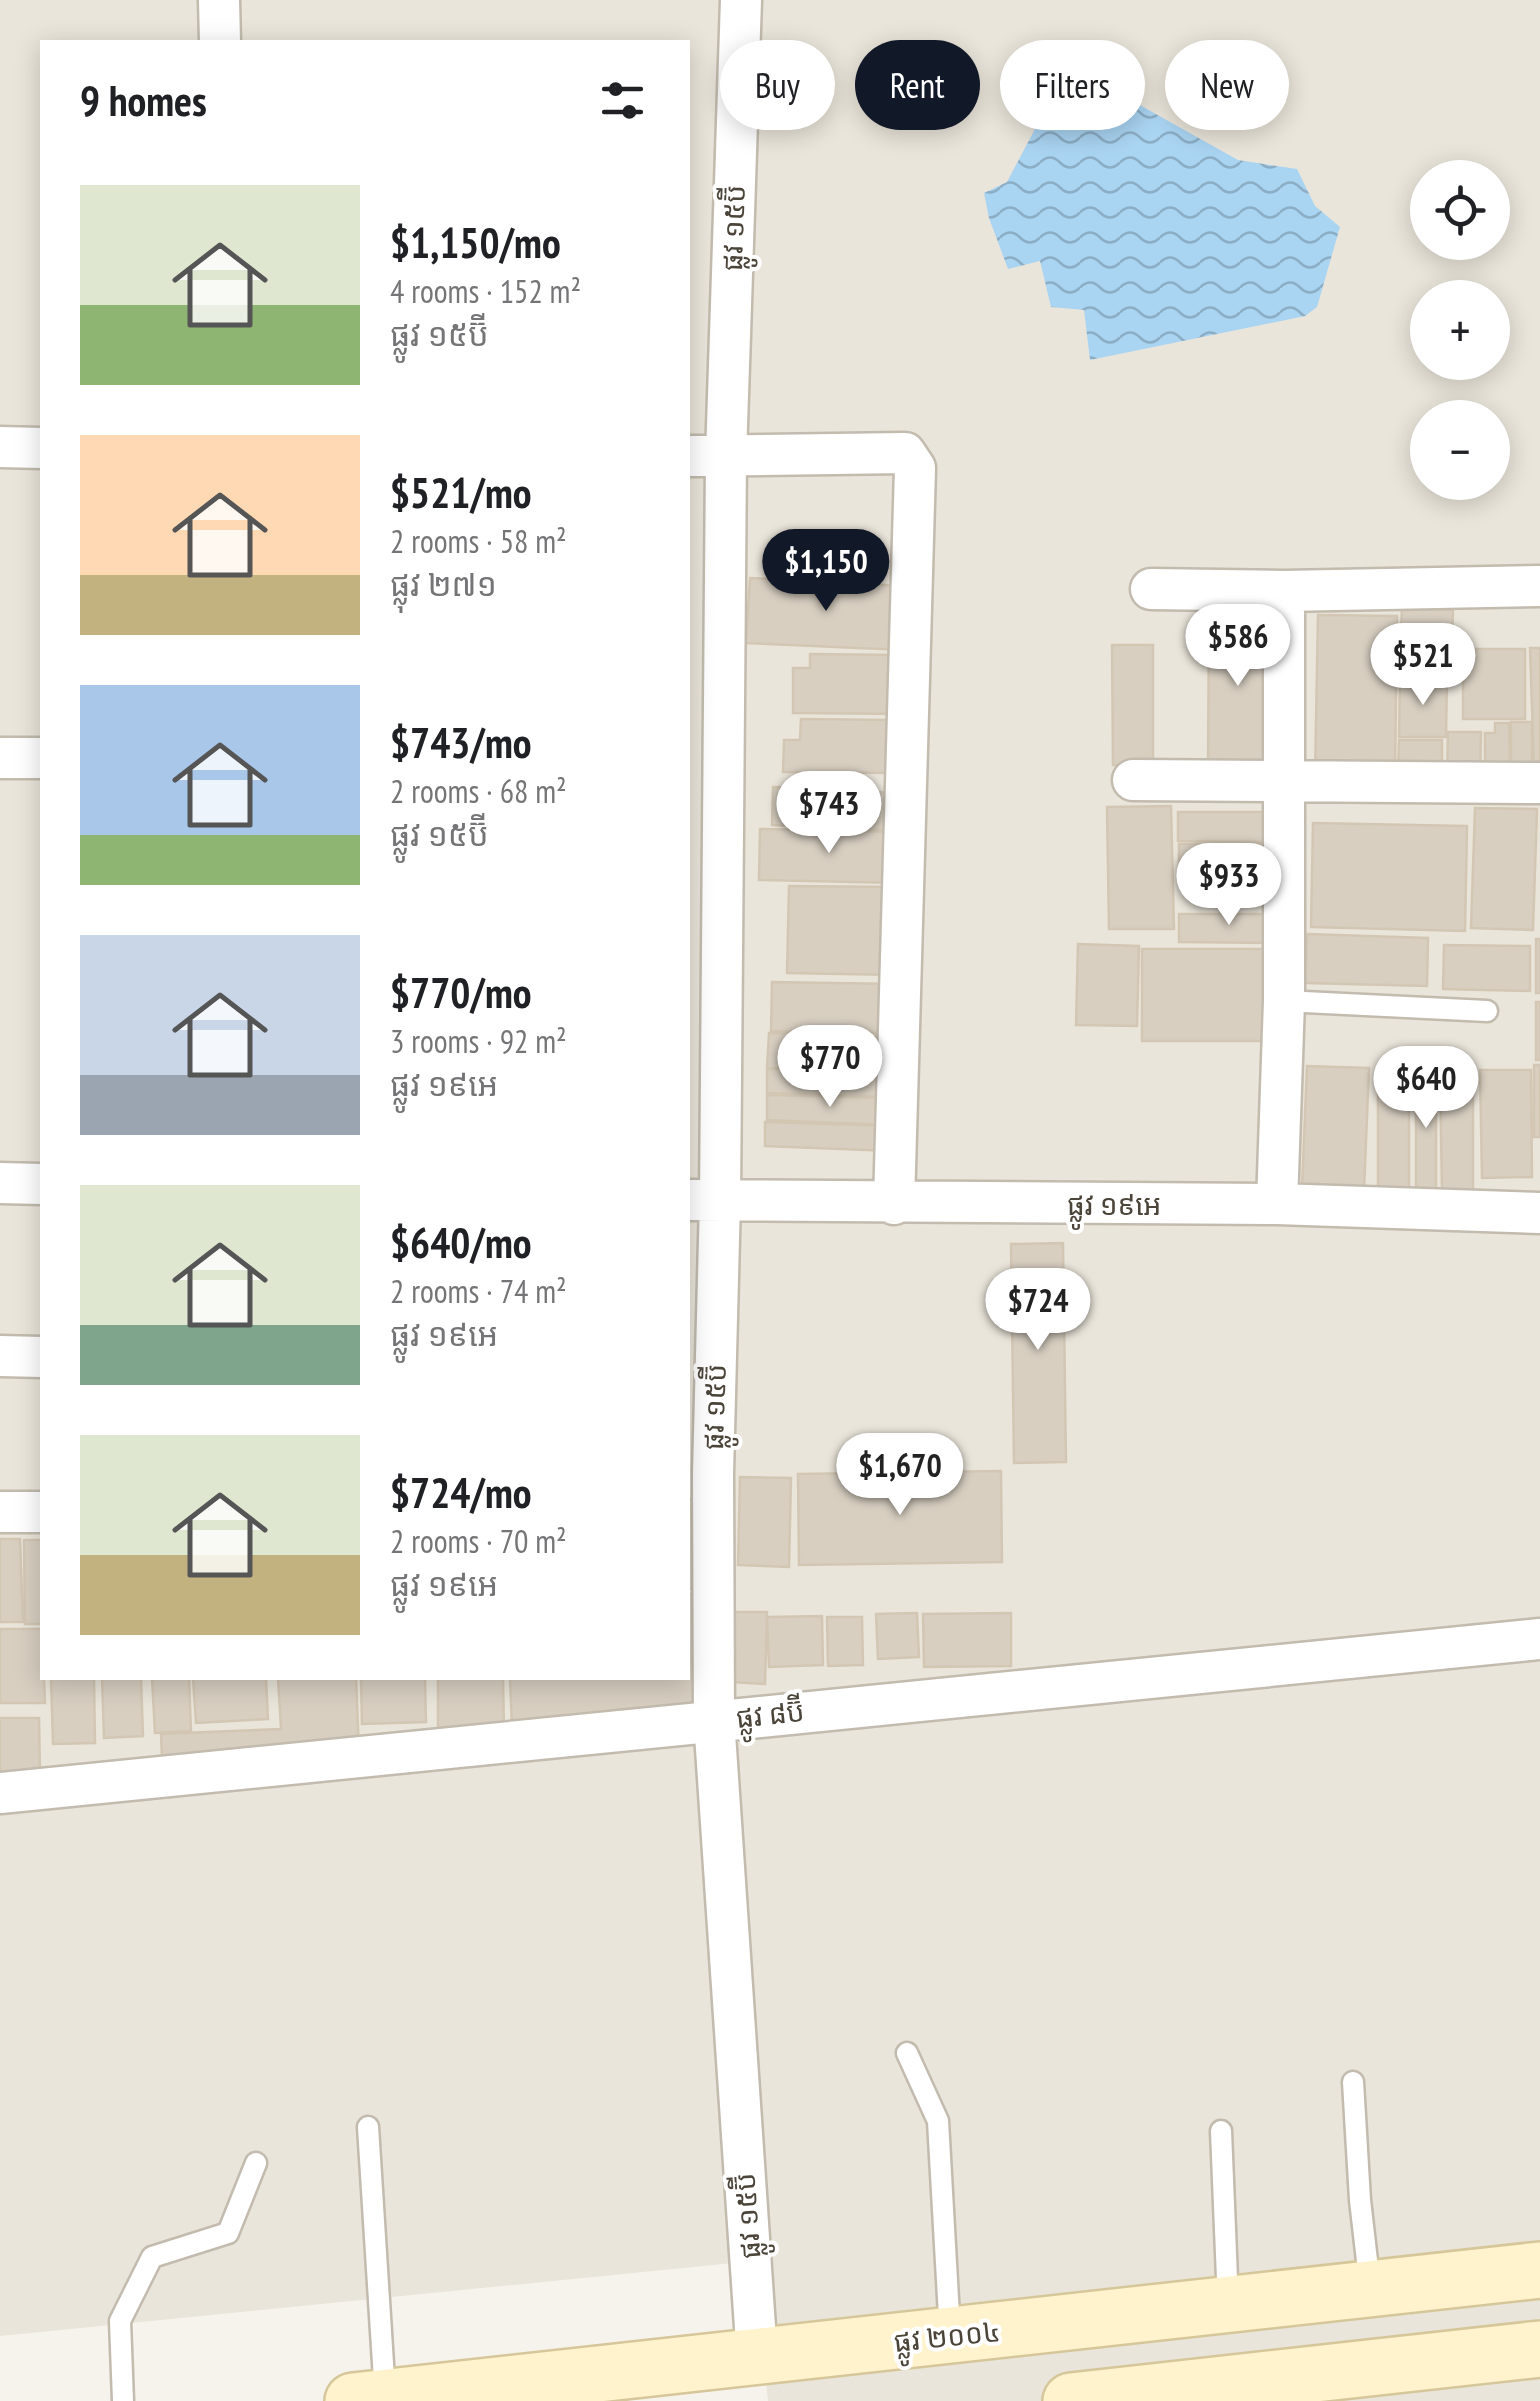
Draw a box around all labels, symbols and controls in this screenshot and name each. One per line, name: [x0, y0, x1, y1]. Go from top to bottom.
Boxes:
chip: Buy: [720, 40, 835, 130]
chip: Rent: [855, 40, 980, 130]
chip: Filters: [1000, 40, 1145, 130]
chip: New: [1165, 40, 1289, 130]
text: 9 homes: [80, 73, 207, 128]
icon: filters: [595, 73, 650, 128]
map controls: [1410, 160, 1510, 500]
button: locate: [1410, 160, 1510, 260]
street label: ផ្លូវ ១៥ប៊ី: [712, 184, 760, 272]
text: $1,150/mo: [390, 215, 561, 270]
icon: home: [160, 225, 280, 345]
text: 4 rooms · 152 m²: [390, 270, 581, 312]
button: +: [1410, 280, 1510, 380]
text: ផ្លូវ ១៥ប៊ី: [390, 313, 489, 355]
button: −: [1410, 400, 1510, 500]
text: $521/mo: [390, 465, 532, 520]
icon: home: [160, 475, 280, 595]
text: 2 rooms · 58 m²: [390, 520, 567, 562]
pin: $1,150: [745, 529, 907, 614]
text: $1,150: [784, 540, 868, 582]
text: ផ្លុវ ២៧១: [390, 563, 497, 605]
pin: $586: [1179, 604, 1297, 689]
text: $586: [1207, 615, 1269, 657]
pin: $521: [1364, 623, 1482, 708]
text: $521: [1392, 634, 1454, 676]
text: $743/mo: [390, 715, 532, 770]
icon: home: [160, 725, 280, 845]
text: 2 rooms · 68 m²: [390, 770, 567, 812]
pin: $743: [770, 771, 888, 856]
text: $743: [798, 782, 860, 824]
text: ផ្លូវ ១៥ប៊ី: [390, 813, 489, 855]
pin: $933: [1170, 843, 1288, 928]
text: $933: [1198, 854, 1260, 896]
text: $770/mo: [390, 965, 532, 1020]
icon: home: [160, 975, 280, 1095]
text: 3 rooms · 92 m²: [390, 1020, 567, 1062]
pin: $770: [771, 1025, 889, 1110]
text: $770: [799, 1036, 861, 1078]
pin: $640: [1367, 1046, 1485, 1131]
text: $640: [1395, 1057, 1457, 1099]
text: ផ្លូវ ១៩អេ: [390, 1063, 498, 1105]
street label: ផ្លូវ ១៩អេ: [1067, 1186, 1161, 1230]
text: $640/mo: [390, 1215, 532, 1270]
icon: home: [160, 1225, 280, 1345]
pin: $724: [979, 1268, 1097, 1353]
text: 2 rooms · 74 m²: [390, 1270, 567, 1312]
text: $724: [1007, 1279, 1069, 1321]
text: ផ្លូវ ១៩អេ: [390, 1313, 498, 1355]
street label: ផ្លូវ ១៥ប៊ី: [693, 1363, 741, 1451]
pin: $1,670: [819, 1433, 981, 1518]
text: $1,670: [858, 1444, 942, 1486]
text: $724/mo: [390, 1465, 532, 1520]
icon: home: [160, 1475, 280, 1595]
text: 2 rooms · 70 m²: [390, 1520, 567, 1562]
text: ផ្លូវ ១៩អេ: [390, 1563, 498, 1605]
street label: ផ្លូវ ៨ប៊ី: [734, 1691, 807, 1743]
street label: ផ្លូវ ១៥ប៊ី: [724, 2171, 776, 2260]
street label: ផ្លូវ ២០០៤: [892, 2312, 1003, 2367]

